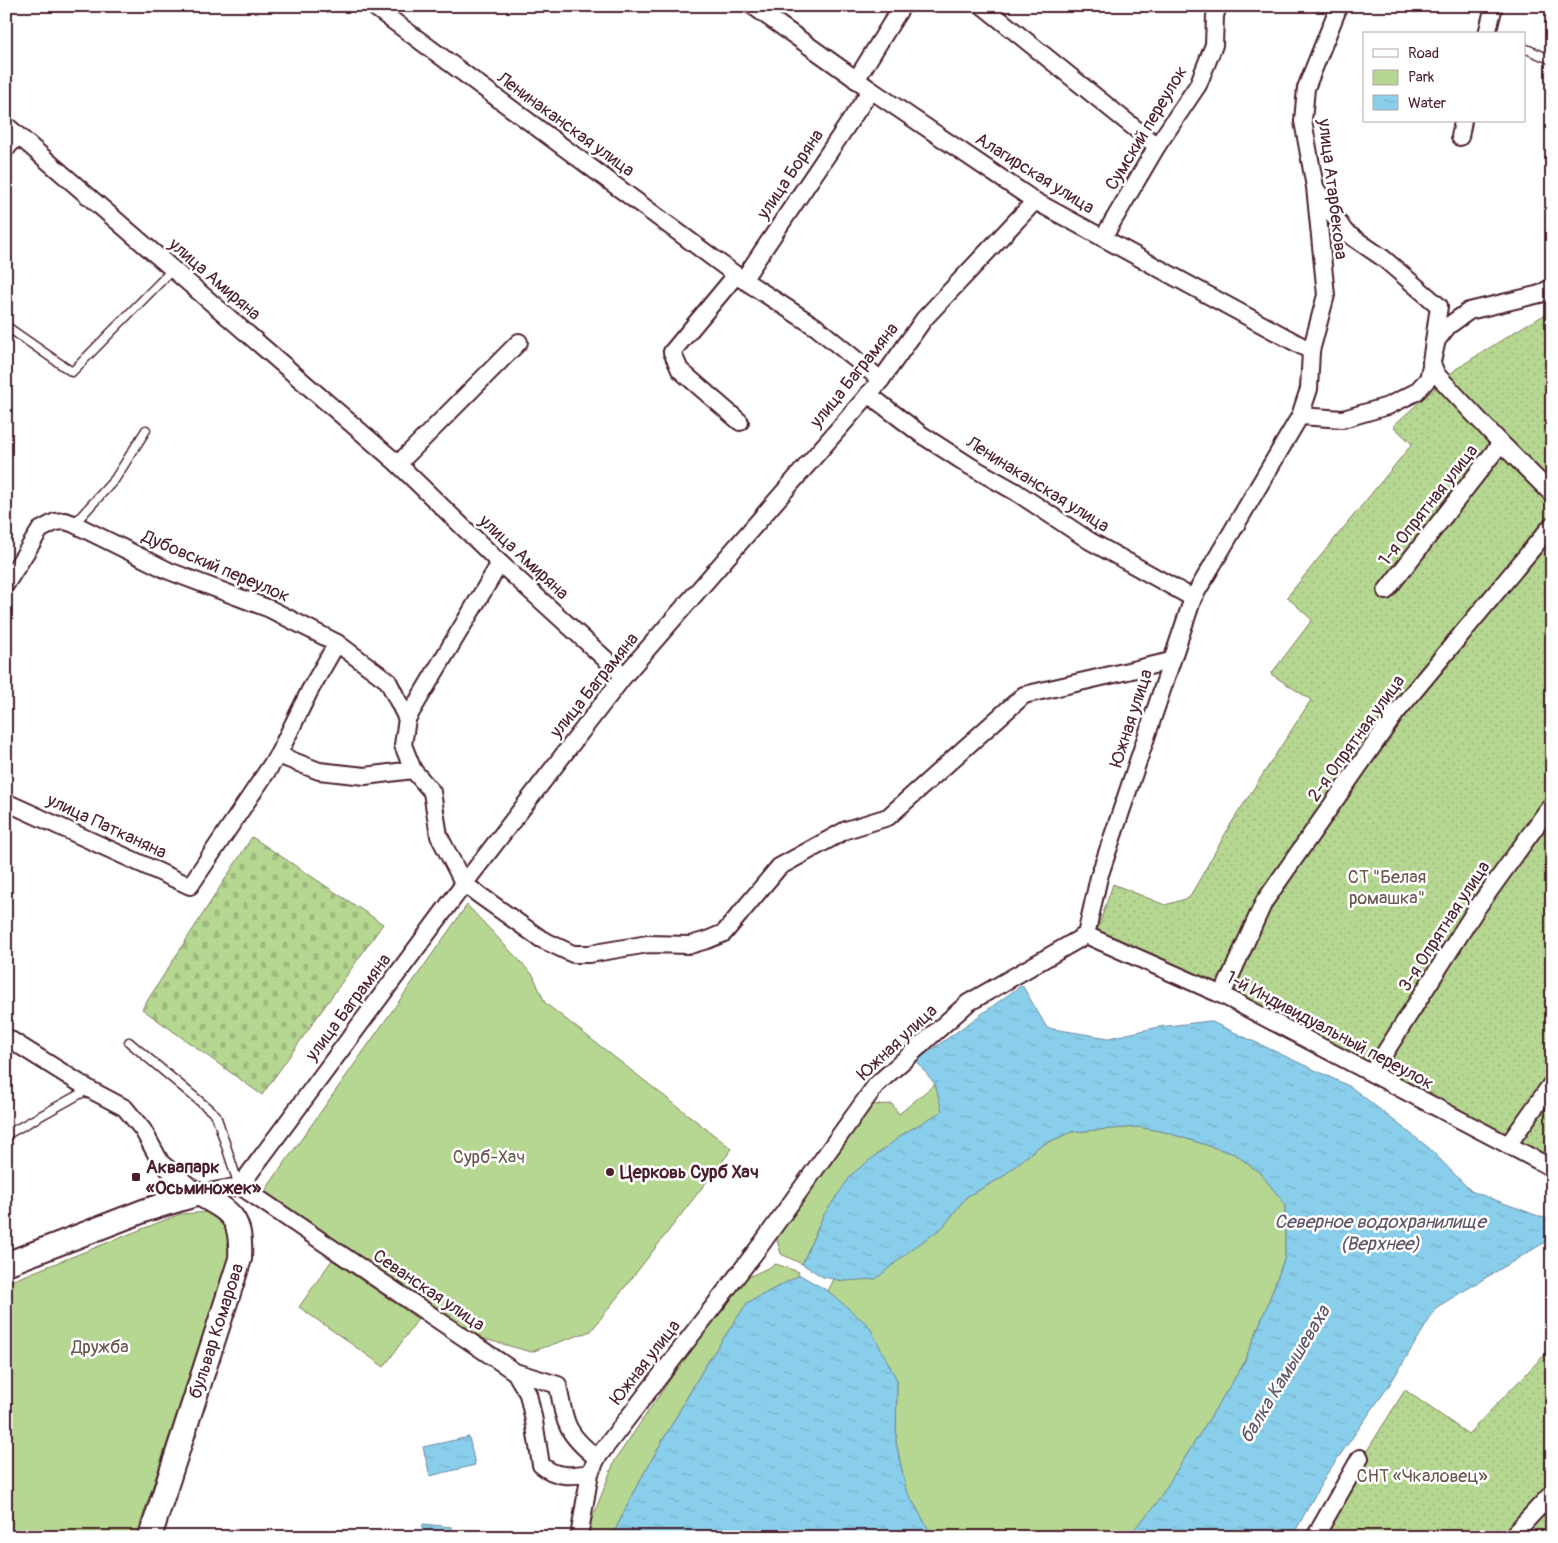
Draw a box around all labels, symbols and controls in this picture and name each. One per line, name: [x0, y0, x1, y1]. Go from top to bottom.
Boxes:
legend: [1363, 32, 1526, 122]
text: Road: [1408, 44, 1439, 63]
street label: Сумский переулок: [1100, 62, 1193, 195]
street label: Ленинаканская улица: [492, 66, 639, 182]
text: Park: [1408, 68, 1435, 87]
text: Water: [1408, 94, 1447, 113]
street label: улица Атарбекова: [1312, 116, 1353, 261]
street label: улица Боряна: [751, 125, 829, 224]
street label: Алагирская улица: [971, 128, 1099, 219]
street label: улица Амиряна: [163, 232, 265, 326]
street label: улица Баграмяна: [804, 318, 904, 433]
street label: Ленинаканская улица: [961, 431, 1114, 538]
street label: 1-я Опрятная улица: [1374, 440, 1483, 571]
street label: улица Амиряна: [473, 509, 573, 605]
street label: Дубовский переулок: [138, 525, 293, 608]
street label: улица Баграмяна: [544, 628, 644, 743]
street label: Южная улица: [1105, 666, 1158, 770]
street label: 2-я Опрятная улица: [1303, 670, 1410, 806]
street label: улица Патканяна: [42, 788, 170, 864]
street label: 3-я Опрятная улица: [1394, 857, 1495, 996]
park label: СТ "Белая ромашка": [1348, 866, 1426, 910]
street label: улица Баграмяна: [300, 949, 396, 1066]
street label: 1-й Индивидуальный переулок: [1222, 966, 1438, 1095]
street label: Южная улица: [852, 999, 942, 1085]
park label: Сурб-Хач: [453, 1146, 525, 1169]
place label: Аквапарк «Осьминожек»: [146, 1156, 262, 1200]
place label: Церковь Сурб Хач: [620, 1161, 759, 1184]
marker: Церковь Сурб Хач: [604, 1166, 616, 1178]
marker: Аквапарк «Осьминожек»: [130, 1171, 142, 1183]
water label: Северное водохранилище (Верхнее): [1274, 1210, 1487, 1256]
street label: Севанская улица: [368, 1244, 489, 1336]
street label: бульвар Комарова: [184, 1261, 249, 1402]
water label: балка Камышеваха: [1234, 1300, 1336, 1448]
street label: Южная улица: [605, 1315, 686, 1409]
park label: Дружба: [70, 1336, 129, 1359]
park label: СНТ «Чкаловец»: [1356, 1465, 1488, 1488]

